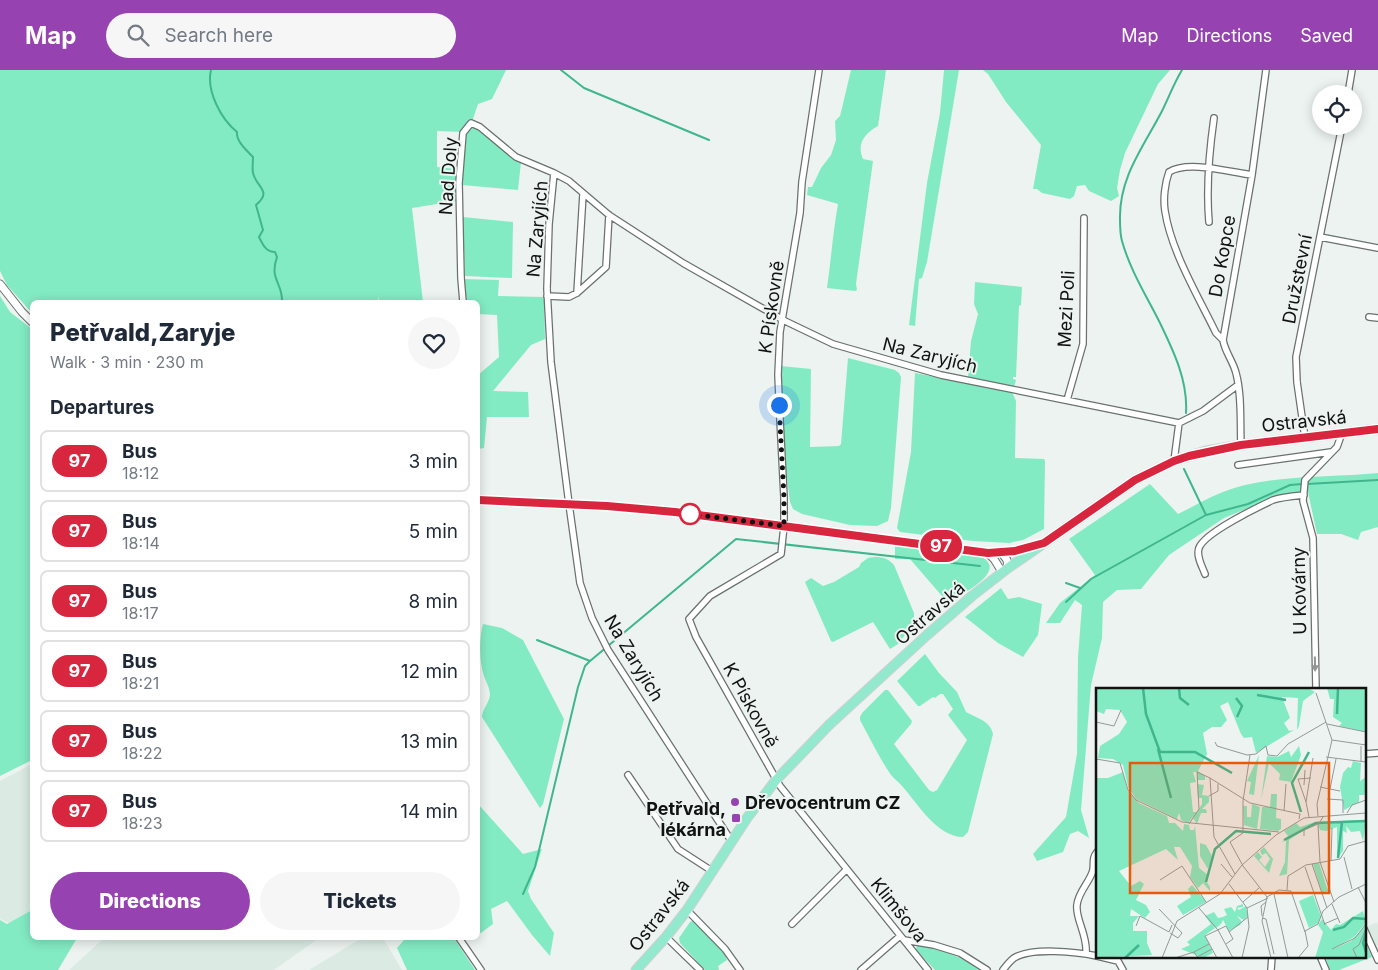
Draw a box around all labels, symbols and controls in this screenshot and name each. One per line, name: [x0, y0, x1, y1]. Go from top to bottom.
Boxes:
search box: [106, 13, 456, 58]
text: Map: [25, 21, 76, 50]
icon: search: [124, 21, 152, 49]
text: Search here: [164, 24, 273, 47]
text: Map: [1121, 25, 1159, 46]
text: Directions: [1187, 25, 1272, 46]
text: Saved: [1300, 25, 1353, 46]
map controls: [1312, 85, 1362, 135]
button: locate: [1312, 85, 1362, 135]
street label: Nad Doly: [435, 136, 461, 216]
street label: Na Zaryjích: [522, 180, 552, 278]
street label: Do Kopce: [1204, 213, 1240, 299]
street label: Družstevní: [1278, 232, 1316, 326]
street label: K Pískovně: [754, 259, 788, 355]
street label: Mezi Poli: [1054, 270, 1078, 348]
button: heart: [408, 317, 460, 369]
text: Petřvald,Zaryje: [50, 318, 236, 347]
street label: Na Zaryjích: [880, 333, 980, 377]
text: Walk · 3 min · 230 m: [50, 352, 204, 372]
your location: [767, 393, 792, 418]
text: Departures: [50, 396, 154, 419]
street label: Ostravská: [1260, 406, 1348, 436]
text: Bus: [122, 440, 157, 463]
text: 97: [69, 450, 90, 471]
text: 3 min: [408, 450, 458, 473]
text: 18:12: [122, 463, 159, 483]
unlabelled marker: [679, 503, 701, 525]
text: Bus: [122, 510, 157, 533]
text: 97: [69, 520, 90, 541]
text: 5 min: [409, 520, 458, 543]
line badge: 97: [918, 530, 964, 562]
text: 18:14: [122, 533, 160, 553]
text: 97: [930, 535, 952, 556]
street label: U Kovárny: [1288, 547, 1310, 635]
street label: Ostravská: [891, 577, 969, 649]
text: Bus: [122, 580, 157, 603]
text: 97: [69, 590, 90, 611]
text: 8 min: [408, 590, 458, 613]
text: 18:17: [122, 603, 159, 623]
street label: Na Zaryjích: [600, 611, 668, 705]
text: Bus: [122, 650, 157, 673]
one-way arrow: [1311, 657, 1319, 673]
street label: K Pískovně: [719, 659, 783, 751]
text: 97: [69, 660, 90, 681]
text: 12 min: [401, 660, 458, 683]
text: 18:21: [122, 673, 159, 693]
inset map: [1096, 688, 1366, 958]
text: Bus: [122, 720, 157, 743]
text: 97: [69, 730, 90, 751]
text: 13 min: [401, 730, 458, 753]
text: 18:22: [122, 743, 163, 763]
text: Bus: [122, 790, 157, 813]
place label: Dřevocentrum CZ: [745, 792, 900, 813]
marker: Dřevocentrum CZ: [729, 796, 741, 808]
place label: Petřvald, lékárna: [646, 798, 726, 840]
text: 97: [69, 800, 90, 821]
text: 14 min: [400, 800, 458, 823]
marker: Petřvald, lékárna: [730, 812, 742, 824]
text: 18:23: [122, 813, 163, 833]
button: Directions: [50, 872, 250, 930]
button: Tickets: [260, 872, 460, 930]
street label: Klimšova: [867, 874, 931, 946]
street label: Ostravská: [624, 875, 694, 955]

